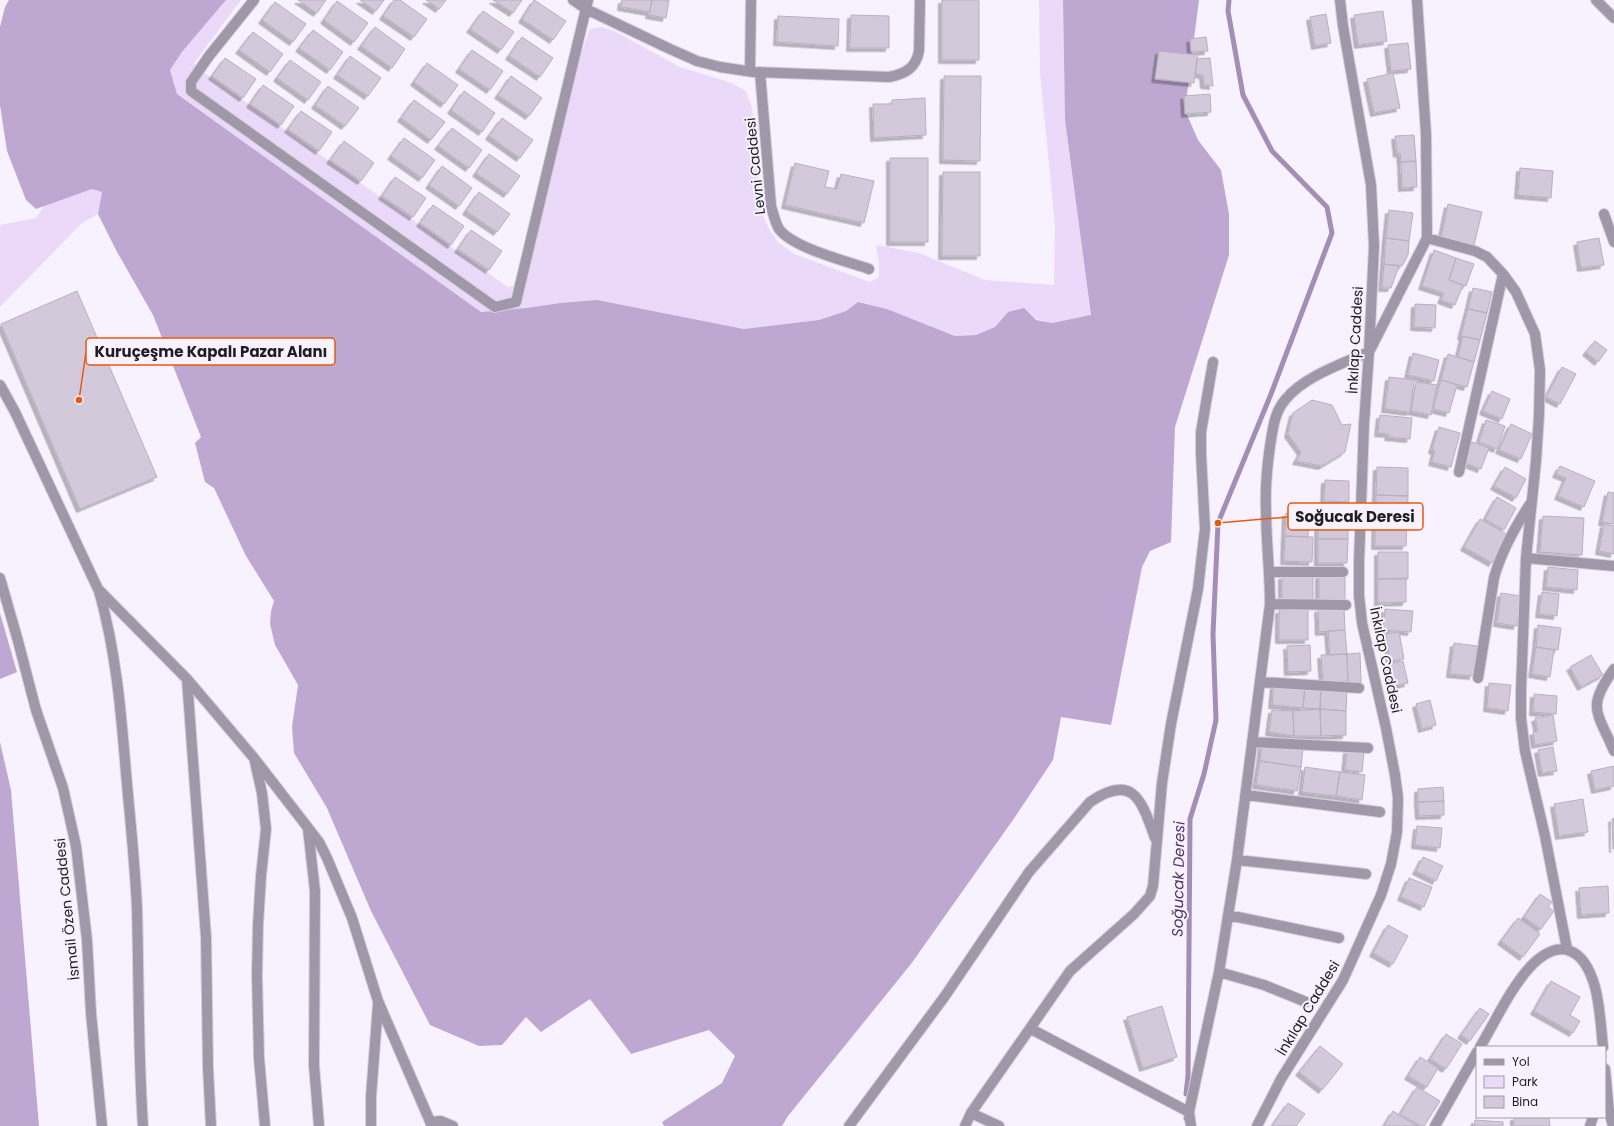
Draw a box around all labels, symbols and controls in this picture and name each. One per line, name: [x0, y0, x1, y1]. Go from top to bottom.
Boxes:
street label: Levni Caddesi: [740, 117, 770, 215]
street label: İnkılap Caddesi: [1342, 286, 1368, 394]
callout: Kuruçeşme Kapalı Pazar Alanı: [86, 338, 335, 365]
text: Kuruçeşme Kapalı Pazar Alanı: [95, 341, 327, 362]
callout: Soğucak Deresi: [1288, 503, 1423, 530]
text: Soğucak Deresi: [1295, 506, 1415, 527]
street label: İnkılap Caddesi: [1365, 605, 1407, 715]
water label: Soğucak Deresi: [1166, 821, 1190, 937]
street label: İsmail Özen Caddesi: [50, 837, 84, 981]
street label: İnkılap Caddesi: [1272, 957, 1344, 1059]
legend: [1476, 1046, 1606, 1118]
text: Yol: [1512, 1053, 1530, 1070]
text: Park: [1512, 1073, 1539, 1090]
text: Bina: [1512, 1093, 1538, 1110]

